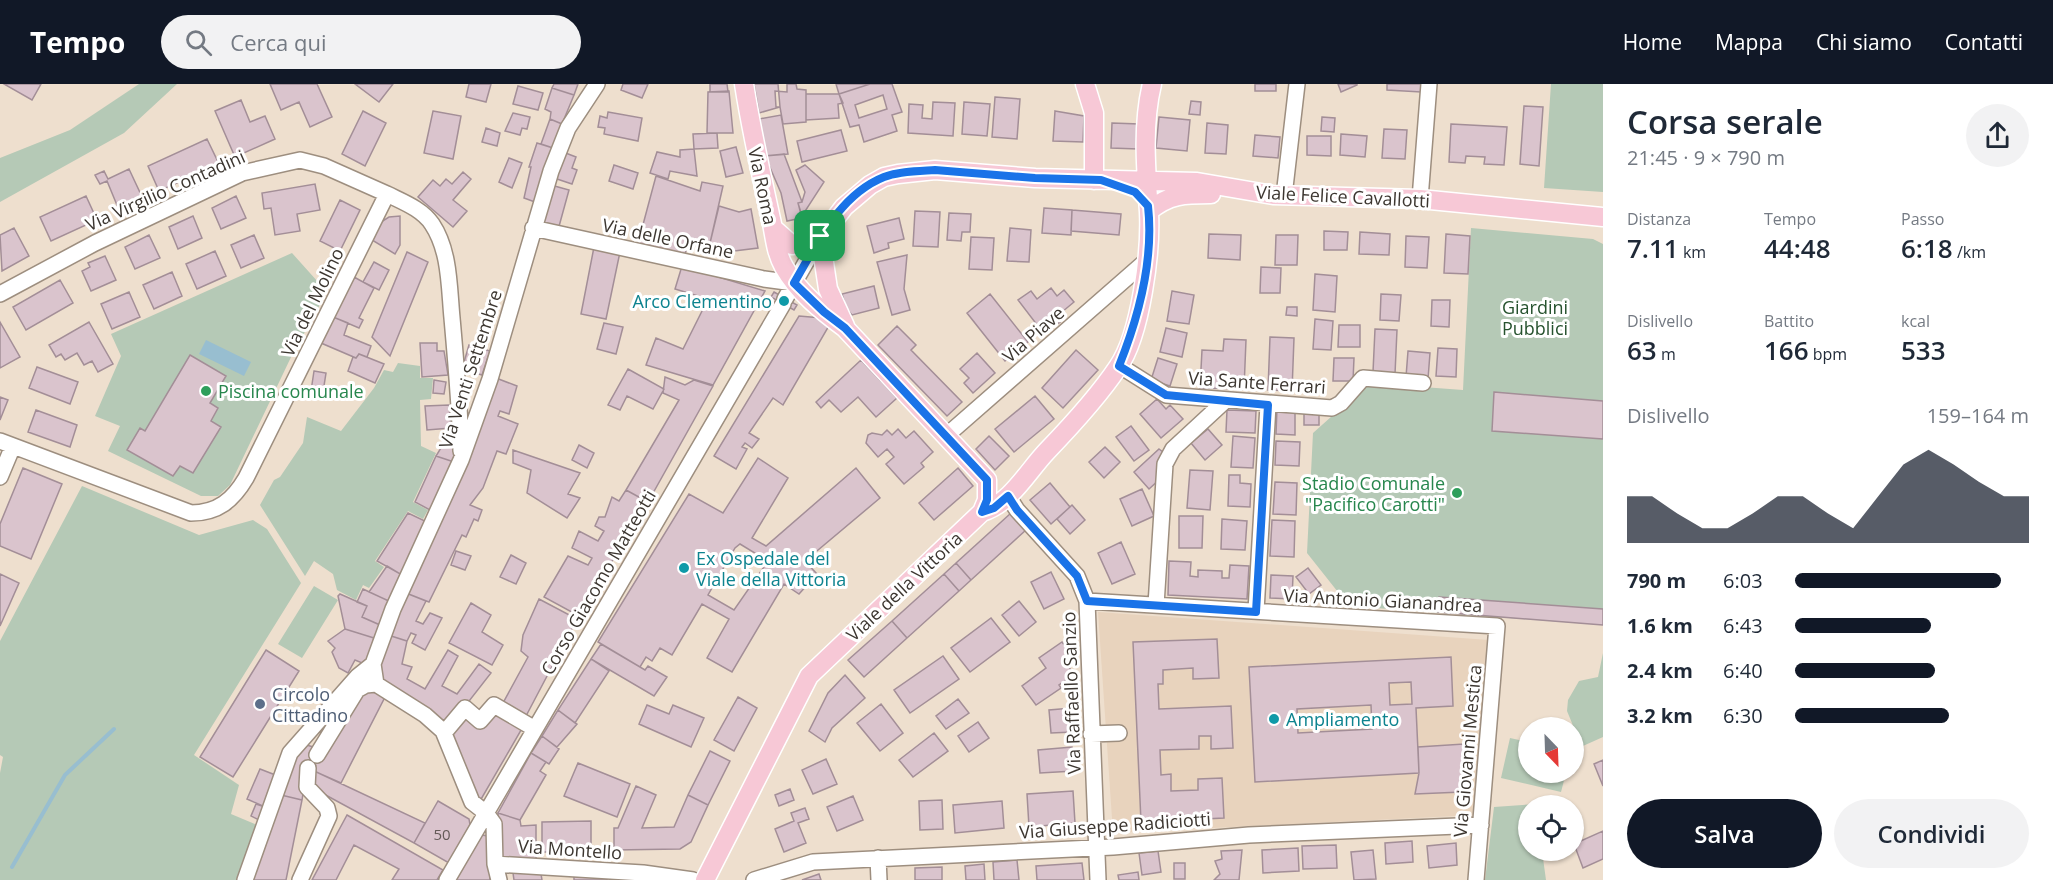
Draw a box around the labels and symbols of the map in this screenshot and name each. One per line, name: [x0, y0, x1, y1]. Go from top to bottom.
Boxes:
street label: Via Virgilio Contadini: [81, 144, 249, 236]
street label: Via Roma: [743, 145, 783, 227]
street label: Viale Felice Cavallotti: [1255, 179, 1431, 213]
pin: [794, 210, 845, 261]
street label: Via delle Orfane: [600, 212, 736, 264]
street label: Via del Molino: [275, 244, 349, 360]
street label: Via Venti Settembre: [433, 287, 507, 451]
place label: Arco Clementino: [633, 289, 772, 313]
marker: Arco Clementino: [777, 294, 791, 308]
park label: Giardini Pubblici: [1502, 295, 1568, 340]
street label: Via Piave: [997, 301, 1069, 367]
street label: Via Sante Ferrari: [1187, 365, 1327, 399]
place label: Piscina comunale: [218, 379, 364, 403]
marker: Piscina comunale: [199, 384, 213, 398]
place label: Stadio Comunale "Pacifico Carotti": [1302, 471, 1445, 516]
street label: Corso Giacomo Matteotti: [535, 485, 661, 679]
marker: Stadio Comunale "Pacifico Carotti": [1450, 486, 1464, 500]
street label: Viale della Vittoria: [841, 526, 967, 646]
place label: Ex Ospedale del Viale della Vittoria: [696, 546, 846, 591]
marker: Ex Ospedale del Viale della Vittoria: [677, 561, 691, 575]
street label: Via Antonio Gianandrea: [1283, 583, 1483, 617]
street label: Via Raffaello Sanzio: [1056, 611, 1086, 775]
street label: Via Giovanni Mestica: [1447, 664, 1487, 838]
place label: Circolo Cittadino: [272, 682, 348, 727]
marker: Circolo Cittadino: [253, 697, 267, 711]
place label: Ampliamento: [1286, 707, 1399, 731]
marker: Ampliamento: [1267, 712, 1281, 726]
north arrow: [1518, 717, 1584, 783]
street label: Via Giuseppe Radiciotti: [1018, 806, 1212, 844]
house number: 50: [433, 824, 451, 844]
street label: Via Montello: [517, 833, 623, 865]

